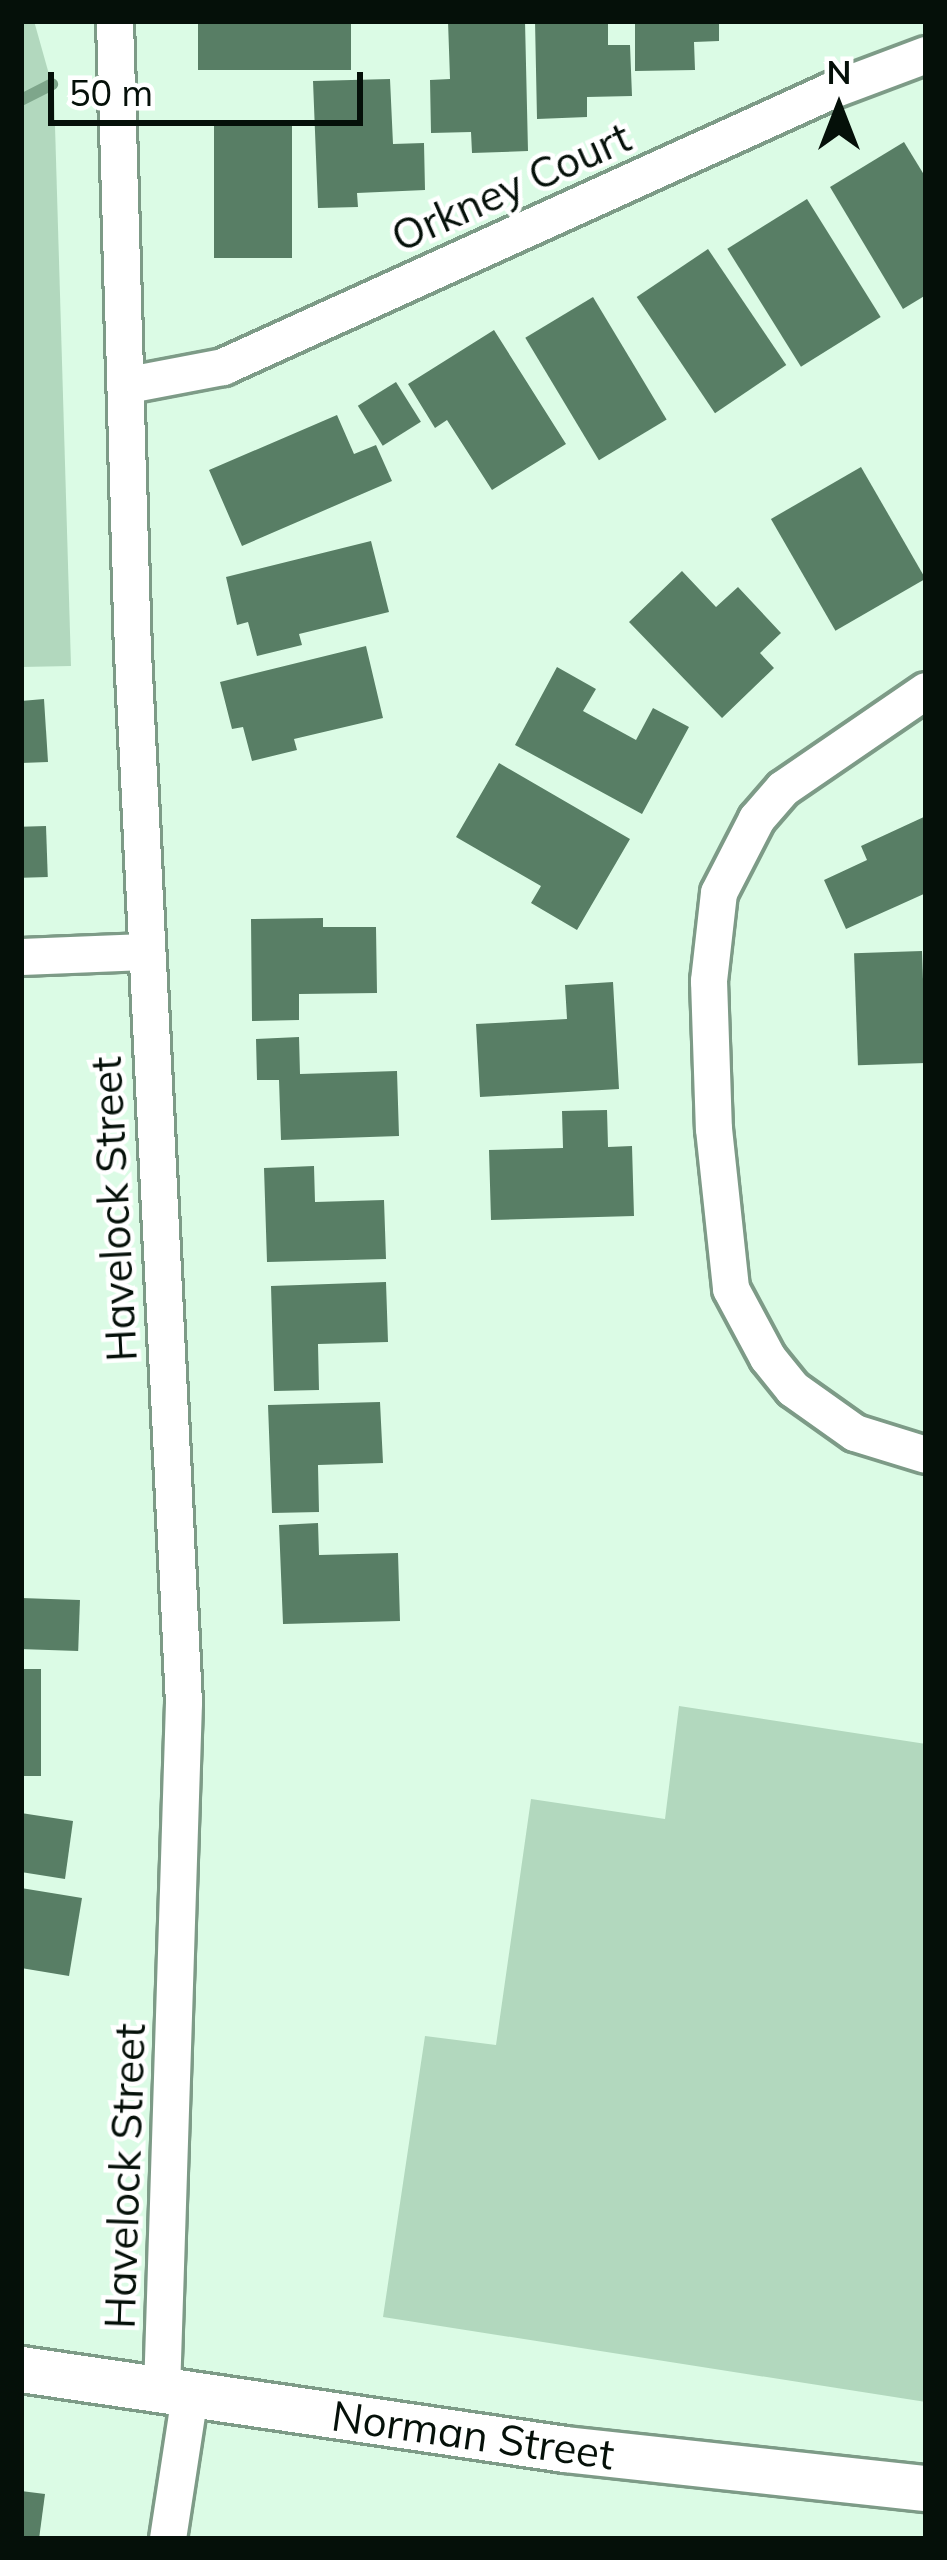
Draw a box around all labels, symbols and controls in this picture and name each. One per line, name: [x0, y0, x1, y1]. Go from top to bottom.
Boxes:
scale bar: [54, 48, 369, 122]
north arrow: [779, 48, 899, 168]
text: N: [827, 51, 851, 92]
text: 50 m: [69, 70, 153, 115]
street label: Orkney Court: [384, 112, 638, 262]
street label: Havelock Street: [81, 1055, 147, 1363]
street label: Havelock Street: [94, 2022, 156, 2330]
street label: Norman Street: [329, 2390, 617, 2480]

